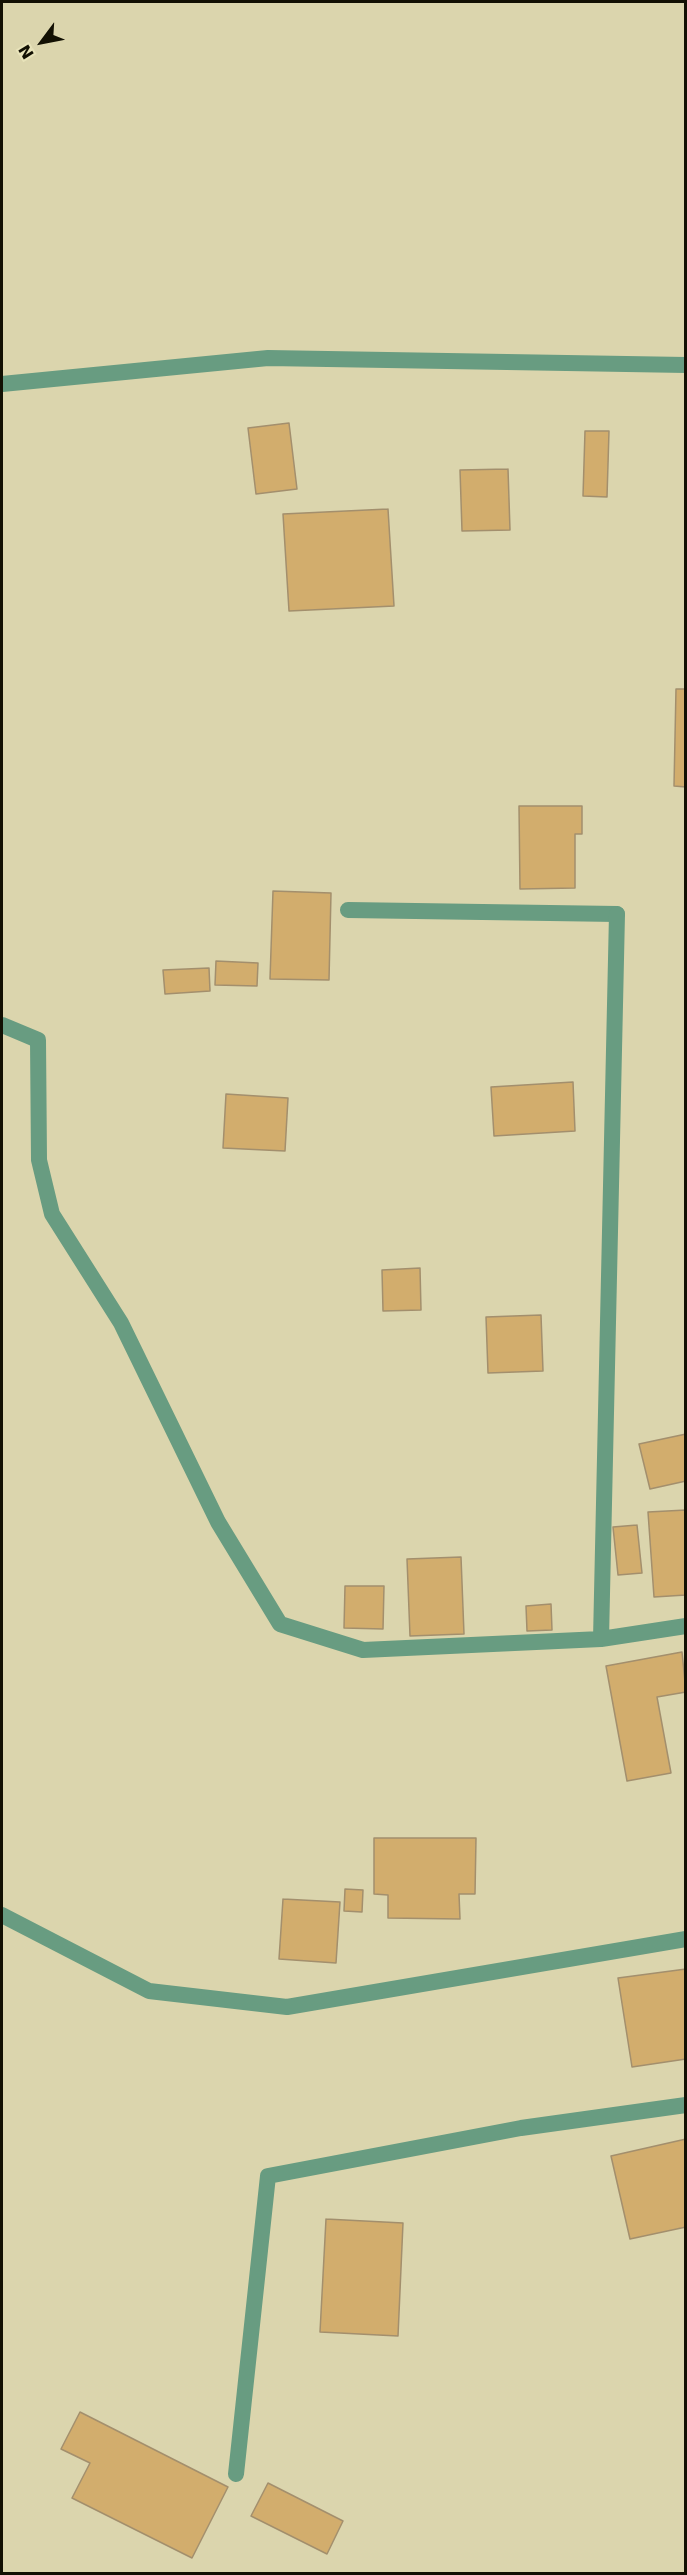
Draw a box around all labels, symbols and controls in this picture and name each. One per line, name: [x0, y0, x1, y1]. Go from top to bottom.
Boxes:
north arrow: [12, 12, 72, 72]
text: N: [15, 41, 38, 63]

